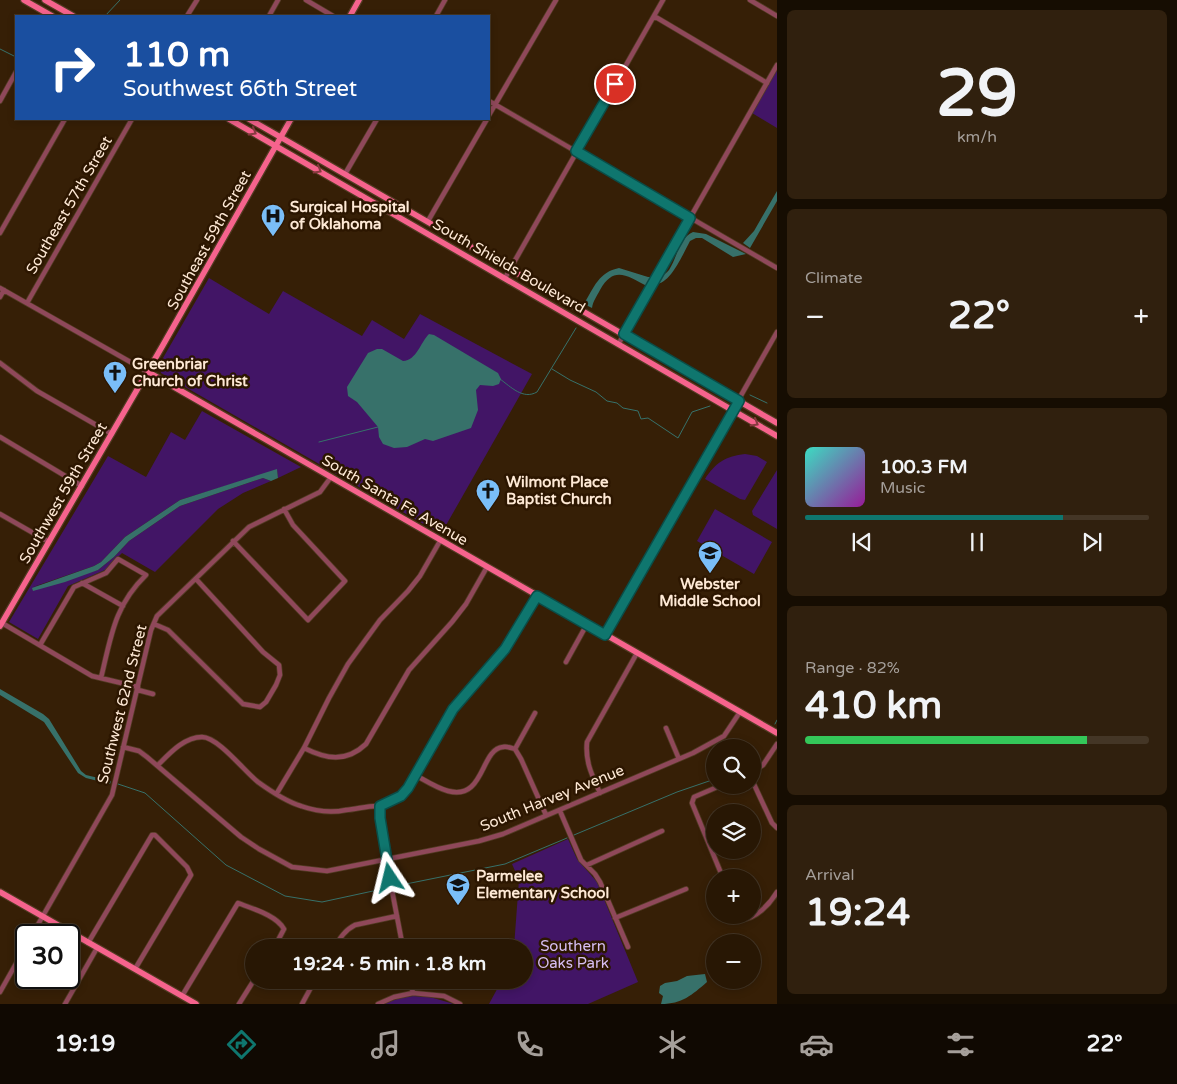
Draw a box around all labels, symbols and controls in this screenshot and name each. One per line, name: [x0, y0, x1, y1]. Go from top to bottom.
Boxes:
text: 110 m: [123, 34, 230, 76]
icon: right: [40, 35, 105, 100]
text: 29: [936, 55, 1018, 134]
pin: [594, 63, 636, 105]
icon: arrive: [601, 70, 629, 98]
text: Southwest 66th Street: [123, 76, 357, 102]
one-way arrow: [247, 126, 256, 136]
text: km/h: [957, 127, 997, 147]
street label: Southeast 57th Street: [22, 132, 116, 277]
one-way arrow: [313, 164, 322, 174]
street label: Southeast 59th Street: [163, 167, 255, 313]
place label: Surgical Hospital of Oklahoma: [290, 198, 410, 233]
hospital icon: Surgical Hospital of Oklahoma: [260, 203, 286, 237]
street label: South Shields Boulevard: [430, 215, 588, 317]
text: Climate: [805, 268, 863, 288]
text: 22°: [948, 293, 1010, 339]
text: −: [805, 300, 825, 334]
text: +: [1133, 300, 1149, 334]
place label: Greenbriar Church of Christ: [132, 355, 248, 390]
church icon: Greenbriar Church of Christ: [102, 360, 128, 394]
one-way arrow: [750, 417, 759, 427]
street label: Southwest 59th Street: [15, 419, 111, 567]
street label: South Santa Fe Avenue: [319, 451, 471, 549]
text: 100.3 FM: [880, 456, 968, 478]
place label: Wilmont Place Baptist Church: [506, 473, 612, 509]
church icon: Wilmont Place Baptist Church: [475, 478, 501, 512]
text: Music: [880, 478, 925, 498]
icon: previous: [848, 528, 876, 556]
icon: pause: [963, 528, 991, 556]
icon: next: [1078, 528, 1106, 556]
school or university icon: Webster Middle School: [697, 540, 723, 574]
place label: Webster Middle School: [659, 575, 761, 610]
street label: Southwest 62nd Street: [93, 622, 151, 785]
text: Range · 82%: [805, 658, 900, 678]
text: 410 km: [805, 683, 942, 729]
map controls: [706, 739, 761, 989]
button: search: [706, 739, 761, 794]
street label: South Harvey Avenue: [477, 761, 627, 835]
button: layers: [706, 804, 761, 859]
position arrow: [363, 851, 415, 903]
text: Arrival: [805, 865, 854, 885]
place label: Parmelee Elementary School: [476, 867, 609, 903]
button: +: [706, 869, 761, 924]
school or university icon: Parmelee Elementary School: [445, 872, 471, 906]
text: 19:24: [805, 890, 910, 936]
speed limit sign: 30: [15, 924, 80, 989]
button: −: [706, 934, 761, 989]
park label: Southern Oaks Park: [537, 937, 609, 972]
text: 19:24 · 5 min · 1.8 km: [292, 953, 486, 975]
icon: directions: [224, 1027, 259, 1062]
icon: music: [368, 1027, 403, 1062]
icon: phone: [512, 1027, 547, 1062]
icon: climate: [655, 1027, 690, 1062]
icon: car: [799, 1027, 834, 1062]
icon: filters: [943, 1027, 978, 1062]
text: 19:19: [54, 1031, 115, 1057]
text: 22°: [1087, 1031, 1123, 1057]

